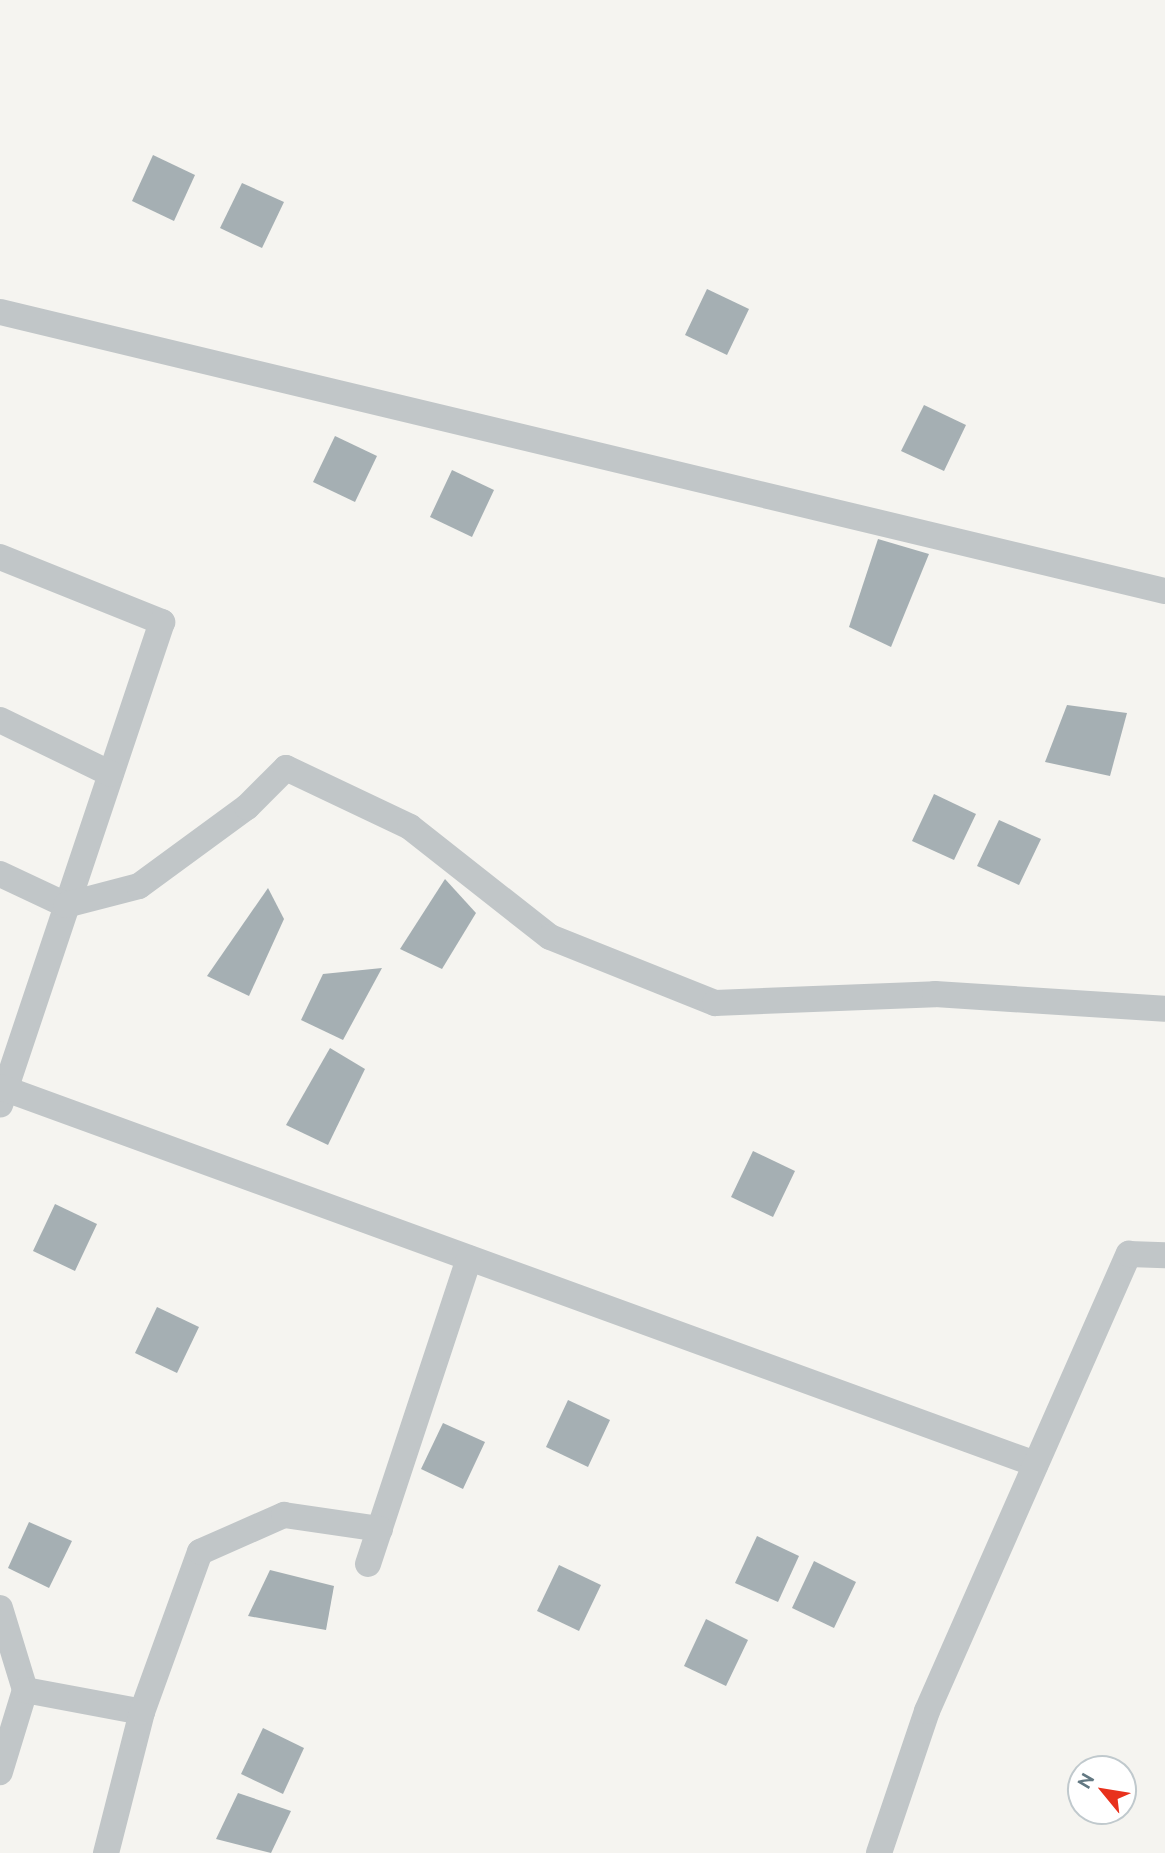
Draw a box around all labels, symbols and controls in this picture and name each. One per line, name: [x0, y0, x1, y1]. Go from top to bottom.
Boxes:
north arrow: [1067, 1755, 1137, 1825]
text: N: [1072, 1769, 1099, 1792]

